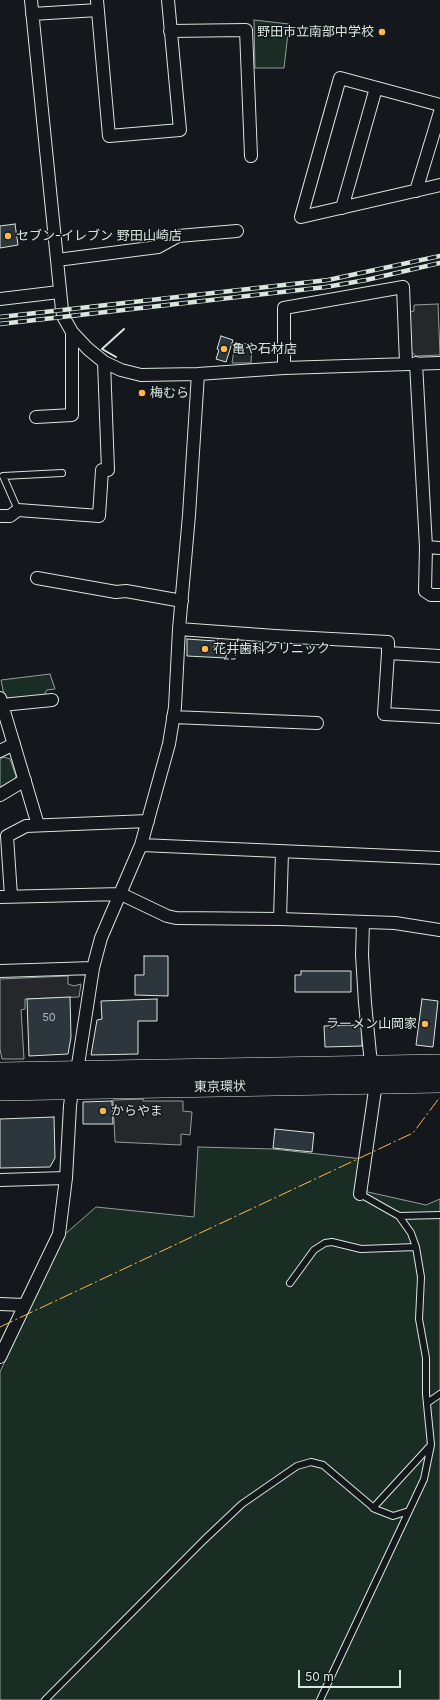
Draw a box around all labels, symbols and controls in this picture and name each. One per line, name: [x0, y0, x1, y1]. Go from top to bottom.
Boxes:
place label: 野田市立南部中学校: [257, 24, 374, 40]
marker: 野田市立南部中学校: [377, 27, 387, 37]
place label: セブン-イレブン 野田山崎店: [16, 228, 182, 244]
marker: セブン-イレブン 野田山崎店: [3, 231, 13, 241]
place label: 亀や石材店: [232, 341, 297, 357]
marker: 亀や石材店: [219, 344, 229, 354]
place label: 梅むら: [150, 385, 189, 401]
marker: 梅むら: [137, 388, 147, 398]
place label: 花井歯科クリニック: [213, 641, 330, 657]
marker: 花井歯科クリニック: [200, 644, 210, 654]
house number: 50: [42, 1011, 56, 1025]
place label: ラーメン山岡家: [326, 1016, 417, 1032]
marker: ラーメン山岡家: [420, 1019, 430, 1029]
street label: 東京環状: [194, 1079, 246, 1095]
place label: からやま: [111, 1103, 163, 1119]
marker: からやま: [98, 1106, 108, 1116]
scale bar: [300, 1662, 403, 1688]
text: 50 m: [305, 1669, 334, 1684]

